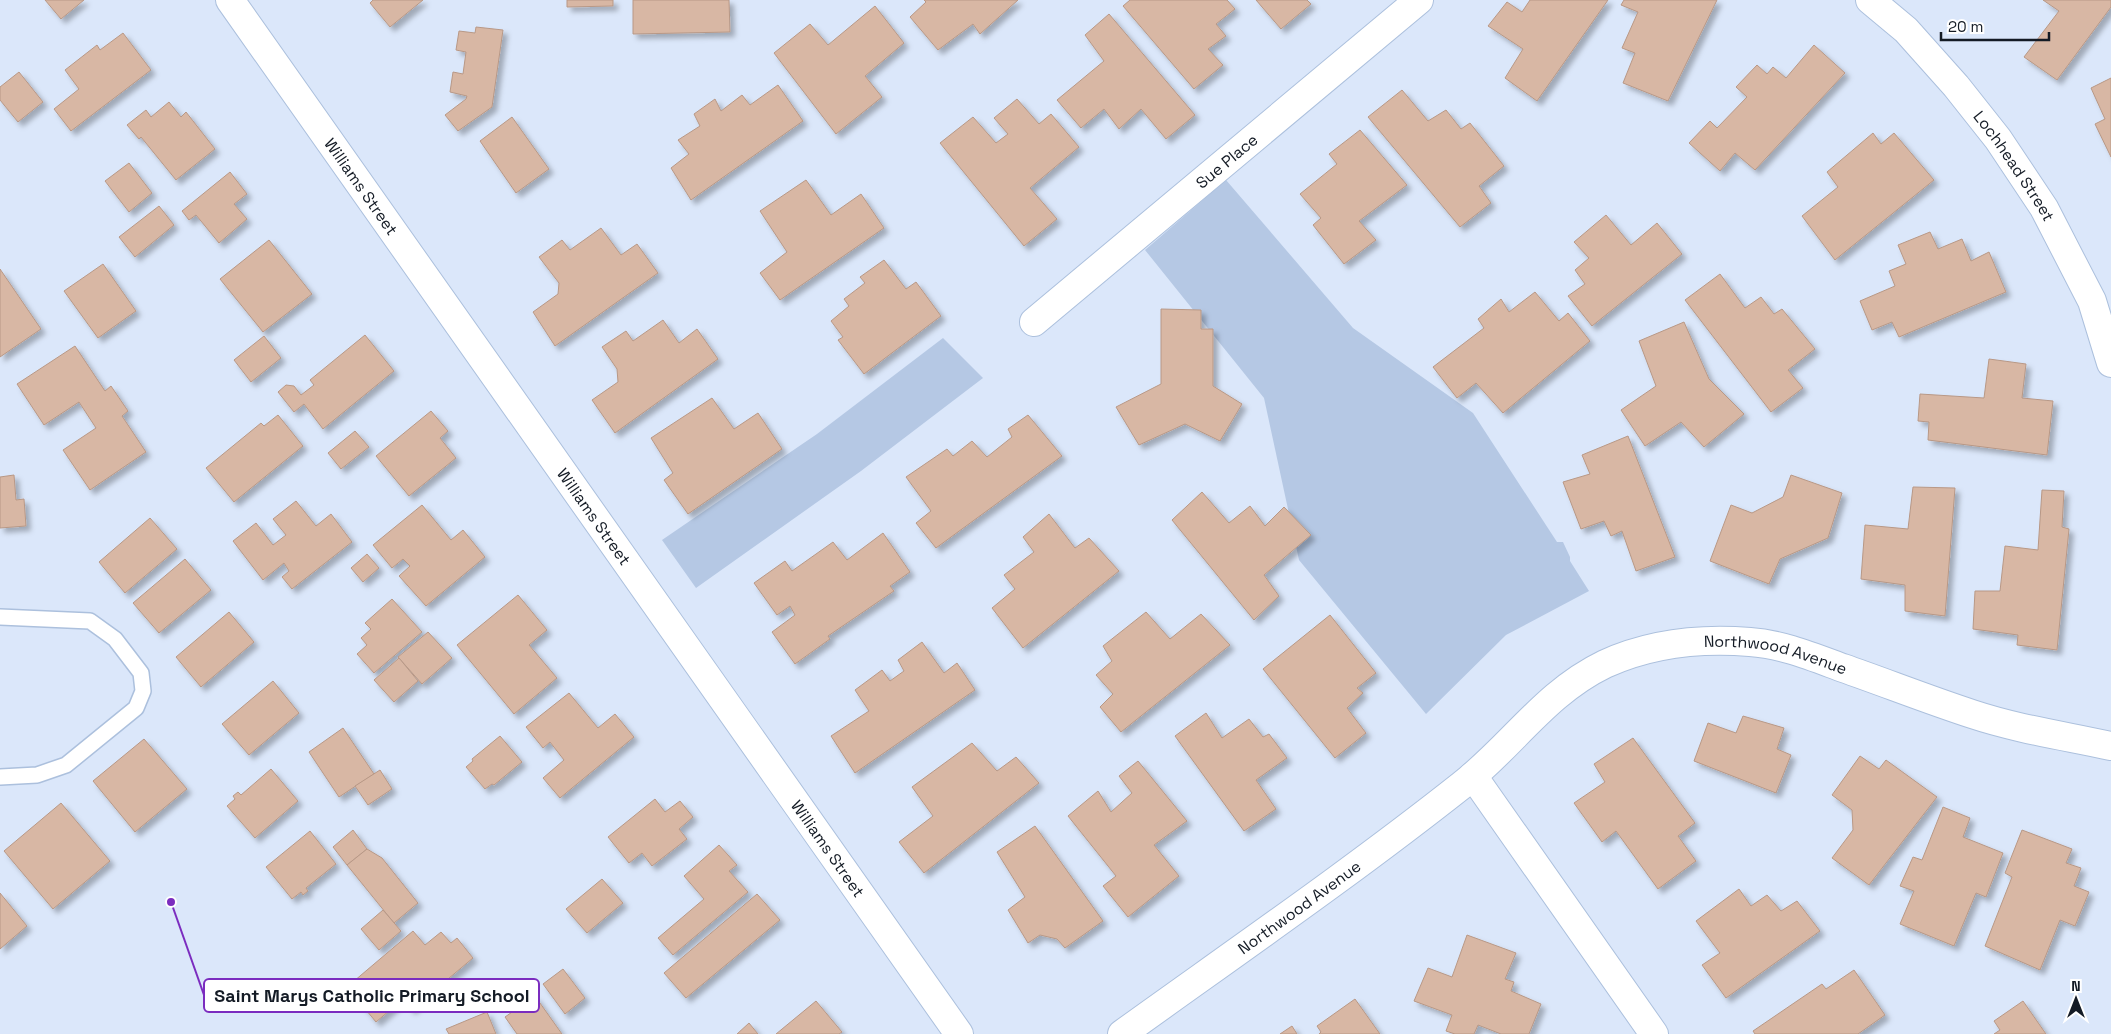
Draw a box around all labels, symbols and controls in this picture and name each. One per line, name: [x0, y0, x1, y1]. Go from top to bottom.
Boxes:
scale bar: [1941, 10, 2048, 42]
text: 20 m: [1948, 17, 1983, 36]
street label: Lochhead Street: [1969, 106, 2059, 225]
street label: Sue Place: [1191, 129, 1262, 193]
street label: Williams Street: [320, 134, 403, 239]
street label: Williams Street: [553, 464, 636, 569]
street label: Northwood Avenue: [1703, 630, 1850, 679]
street label: Williams Street: [787, 796, 870, 901]
street label: Northwood Avenue: [1234, 855, 1365, 959]
north arrow: [2051, 974, 2101, 1024]
text: N: [2071, 977, 2081, 995]
callout: Saint Marys Catholic Primary School: [204, 979, 539, 1012]
text: Saint Marys Catholic Primary School: [214, 984, 530, 1007]

